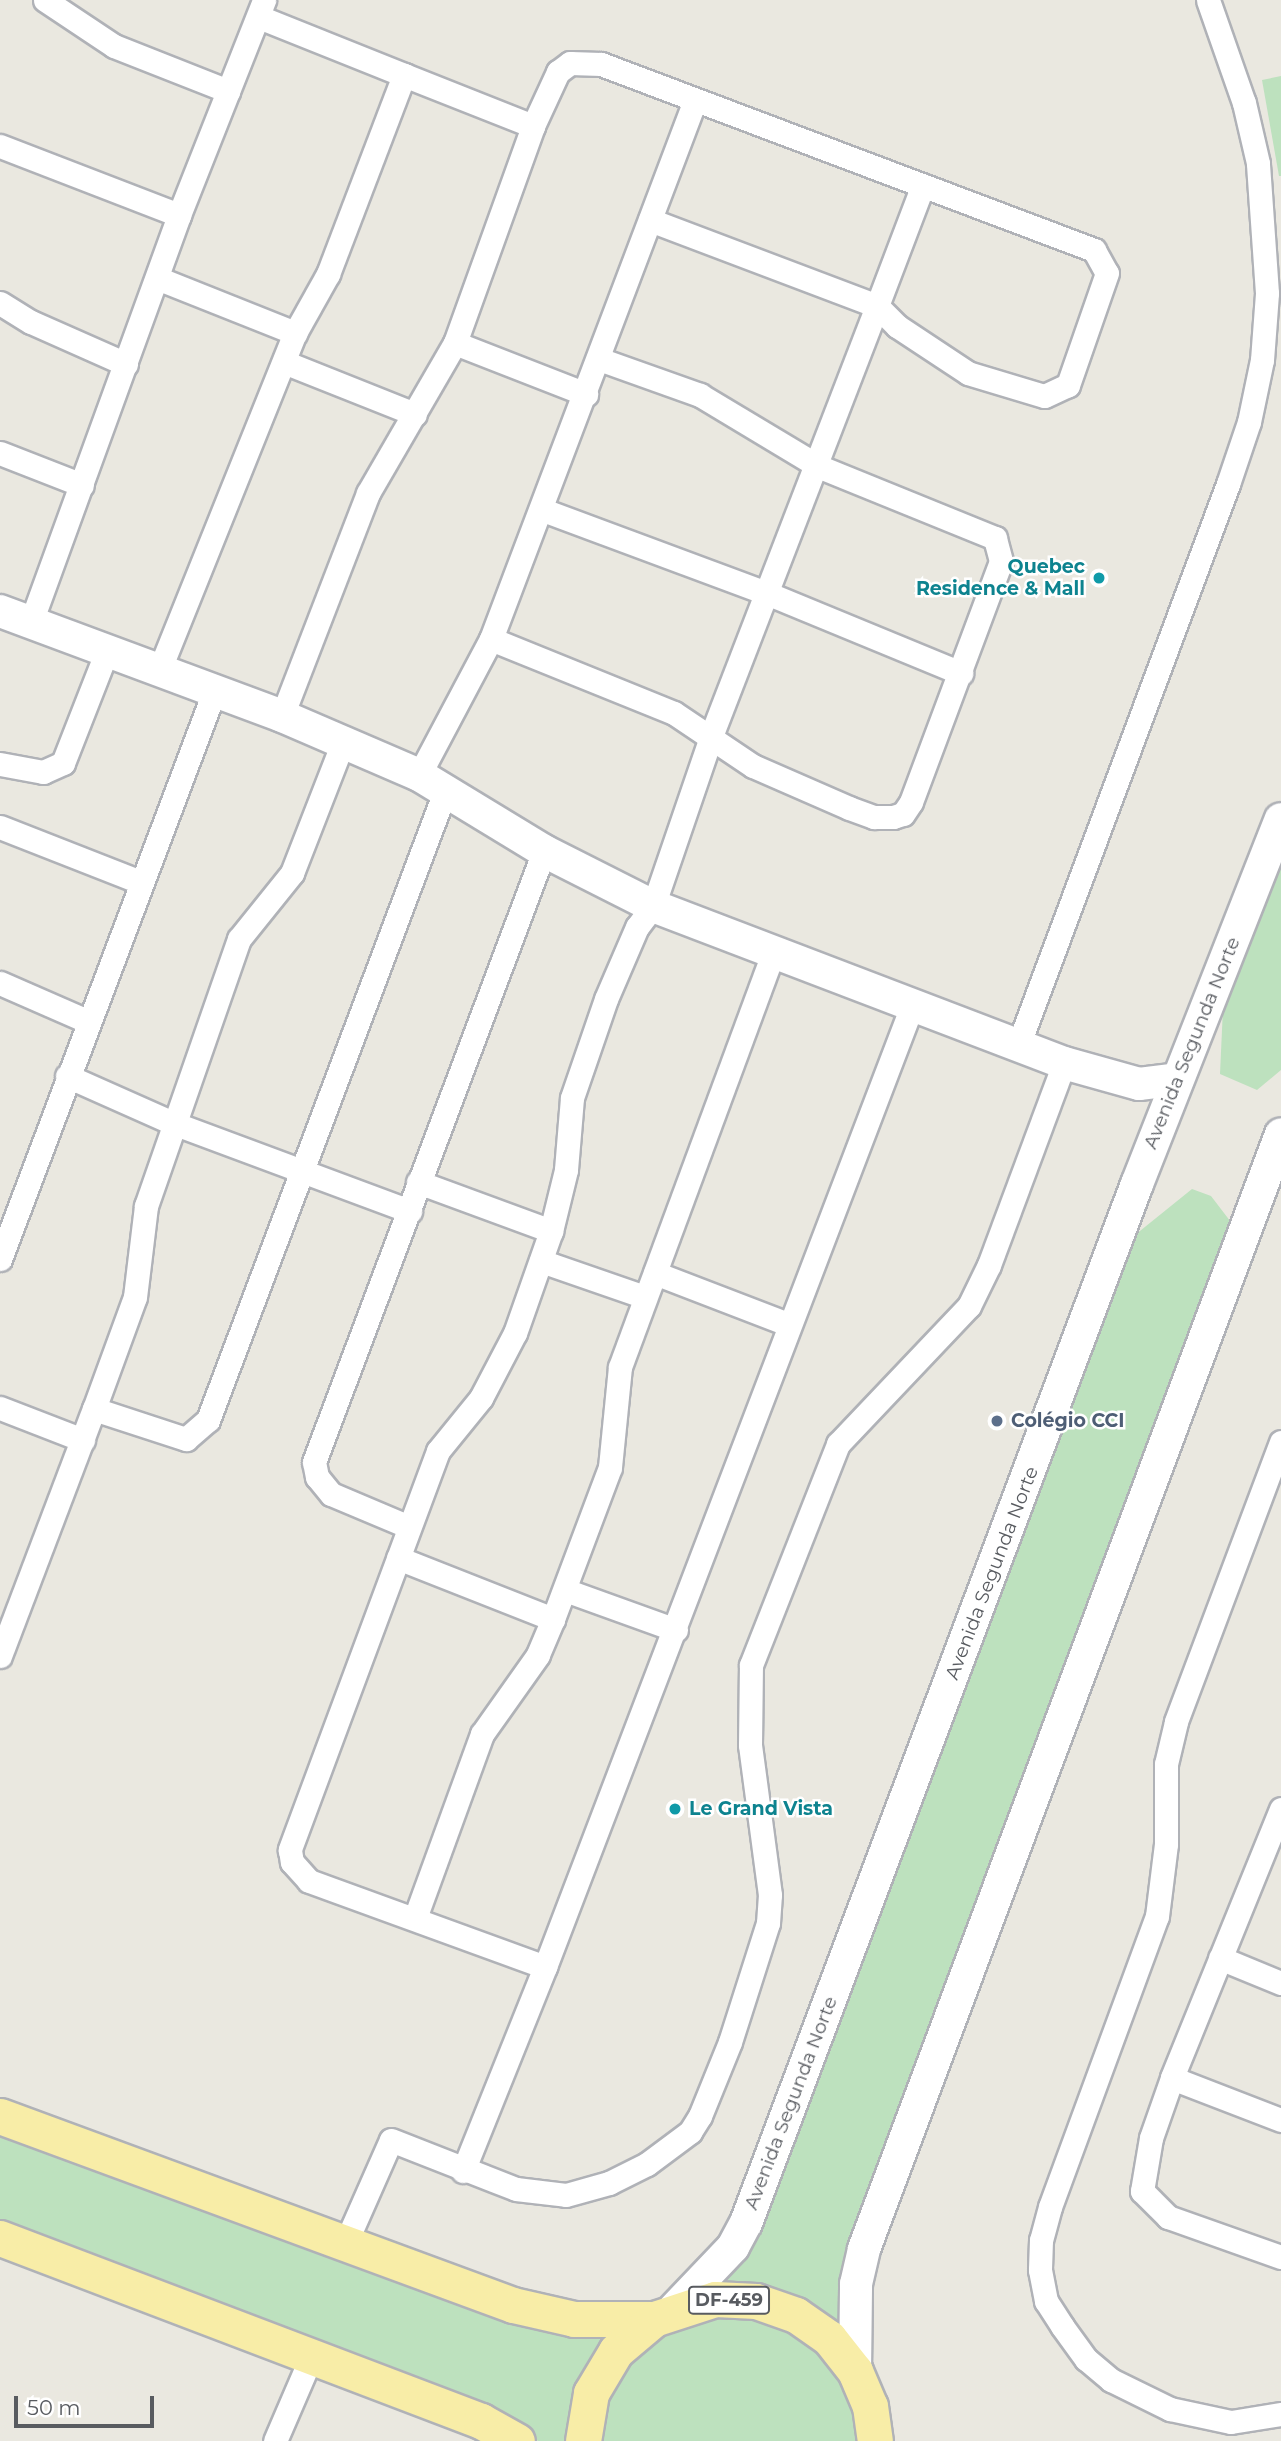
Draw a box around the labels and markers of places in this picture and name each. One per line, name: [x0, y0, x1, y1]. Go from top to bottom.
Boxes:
place label: Quebec Residence & Mall: [916, 556, 1085, 600]
marker: Quebec Residence & Mall: [1091, 570, 1107, 586]
place label: Colégio CCI: [1011, 1410, 1125, 1432]
marker: Colégio CCI: [989, 1413, 1005, 1429]
place label: Le Grand Vista: [689, 1798, 833, 1820]
marker: Le Grand Vista: [667, 1801, 683, 1817]

